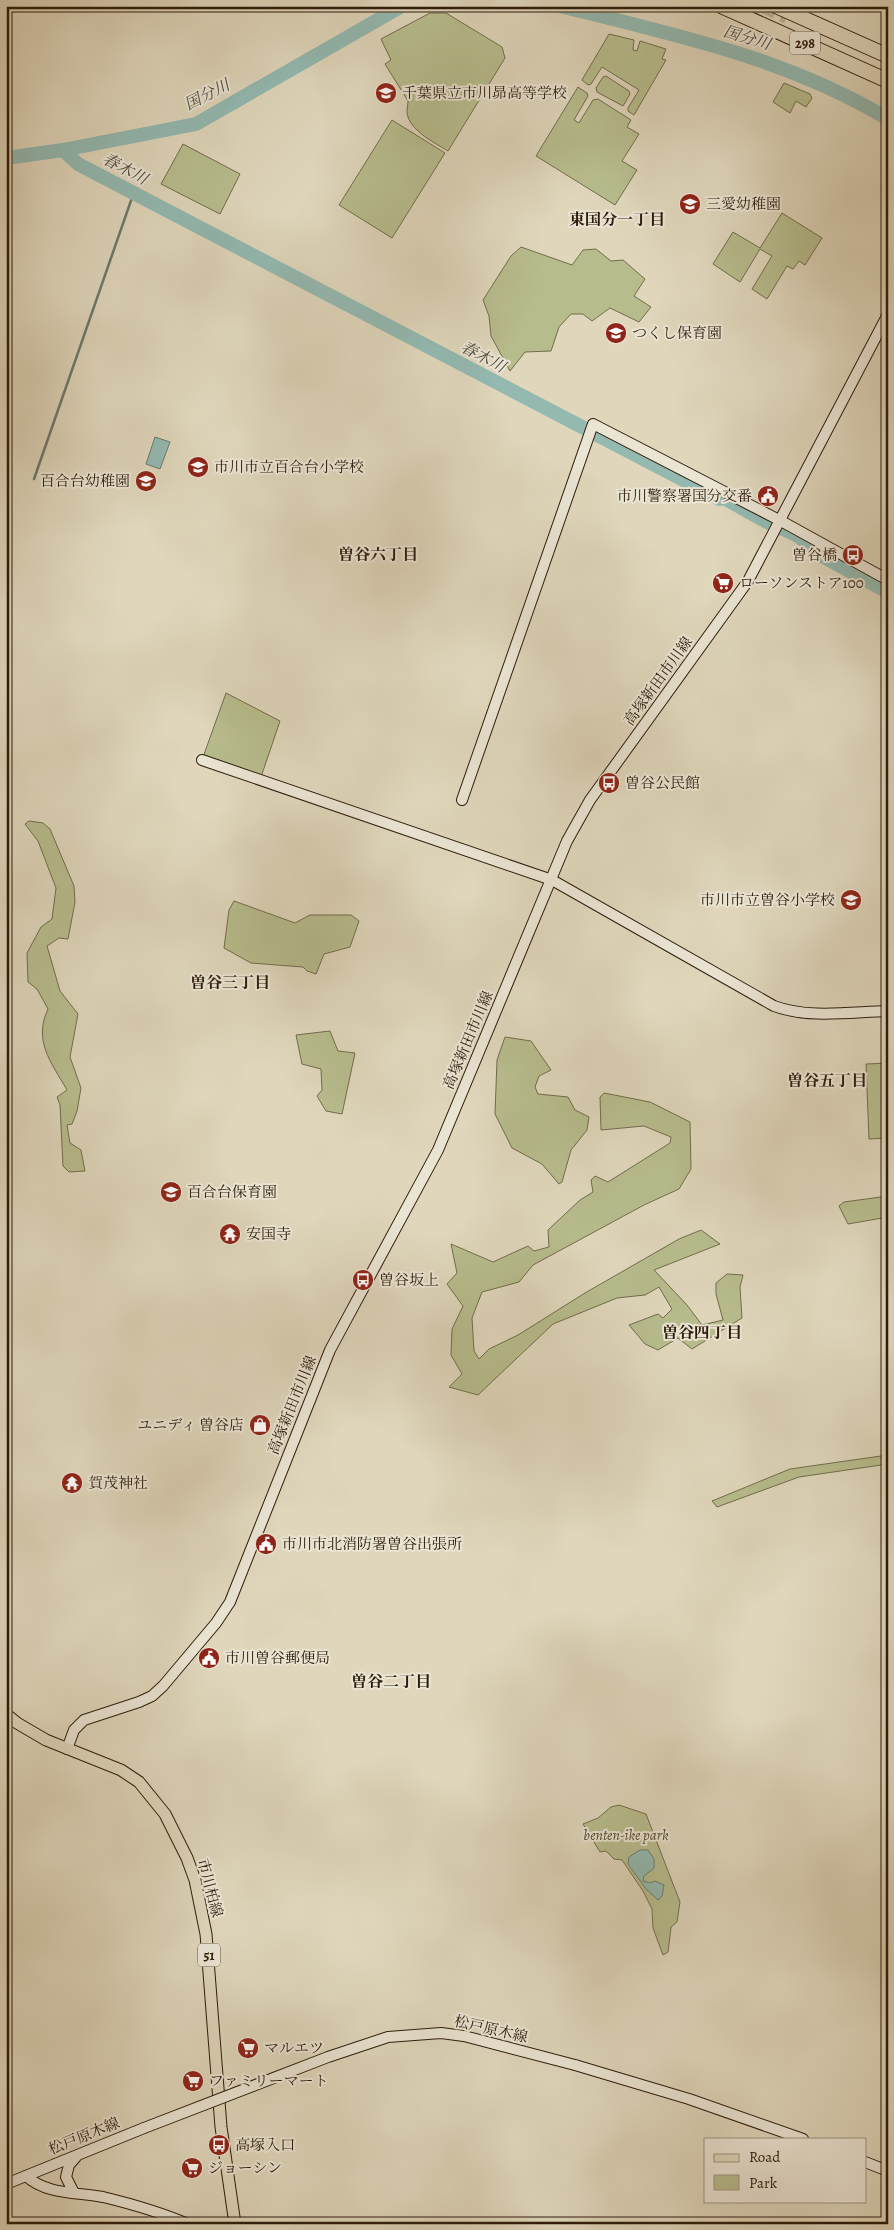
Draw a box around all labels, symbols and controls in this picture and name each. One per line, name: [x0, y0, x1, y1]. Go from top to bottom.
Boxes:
water label: 国分川: [721, 20, 775, 56]
road number: 298: [790, 32, 820, 54]
water label: 国分川: [181, 73, 235, 116]
school or university icon: 千葉県立市川昴高等学校: [374, 81, 398, 105]
place label: 千葉県立市川昴高等学校: [402, 83, 567, 103]
water label: 春木川: [99, 148, 153, 191]
school or university icon: 三愛幼稚園: [678, 192, 702, 216]
place label: 三愛幼稚園: [706, 194, 781, 214]
district label: 東国分一丁目: [569, 209, 665, 231]
school or university icon: つくし保育園: [604, 321, 628, 345]
place label: つくし保育園: [632, 323, 722, 343]
water label: 春木川: [457, 336, 511, 379]
school or university icon: 市川市立百合台小学校: [186, 455, 210, 479]
place label: 市川市立百合台小学校: [214, 457, 364, 477]
school or university icon: 百合台幼稚園: [134, 469, 158, 493]
place label: 百合台幼稚園: [40, 471, 130, 491]
public building icon: 市川警察署国分交番: [756, 484, 780, 508]
place label: 市川警察署国分交番: [617, 486, 752, 506]
bus stop icon: 曽谷橋: [841, 543, 865, 567]
district label: 曽谷六丁目: [338, 544, 418, 566]
place label: 曽谷橋: [792, 545, 837, 565]
supermarket icon: ローソンストア100: [711, 571, 735, 595]
place label: ローソンストア100: [739, 573, 864, 593]
street label: 高塚新田市川線: [619, 633, 697, 729]
bus stop icon: 曽谷公民館: [597, 771, 621, 795]
place label: 曽谷公民館: [625, 773, 700, 793]
school or university icon: 市川市立曽谷小学校: [839, 888, 863, 912]
place label: 市川市立曽谷小学校: [700, 890, 835, 910]
district label: 曽谷三丁目: [190, 972, 270, 994]
street label: 高塚新田市川線: [438, 988, 498, 1092]
district label: 曽谷五丁目: [787, 1070, 867, 1092]
school or university icon: 百合台保育園: [159, 1180, 183, 1204]
place label: 百合台保育園: [187, 1182, 277, 1202]
temple icon: 安国寺: [218, 1222, 242, 1246]
place label: 安国寺: [246, 1224, 291, 1244]
bus stop icon: 曽谷坂上: [351, 1268, 375, 1292]
place label: 曽谷坂上: [379, 1270, 439, 1290]
district label: 曽谷四丁目: [662, 1322, 742, 1344]
street label: 高塚新田市川線: [263, 1353, 321, 1457]
shop icon: ユニディ 曽谷店: [248, 1413, 272, 1437]
place label: ユニディ 曽谷店: [137, 1415, 244, 1435]
temple icon: 賀茂神社: [60, 1471, 84, 1495]
place label: 賀茂神社: [88, 1473, 148, 1493]
public building icon: 市川市北消防署曽谷出張所: [254, 1532, 278, 1556]
place label: 市川市北消防署曽谷出張所: [282, 1534, 462, 1554]
public building icon: 市川曽谷郵便局: [197, 1646, 221, 1670]
place label: 市川曽谷郵便局: [225, 1648, 330, 1668]
district label: 曽谷二丁目: [351, 1671, 431, 1693]
park label: benten-ike park: [583, 1825, 669, 1845]
street label: 市川柏線: [193, 1856, 227, 1920]
road number: 51: [198, 1944, 220, 1966]
street label: 松戸原木線: [452, 2011, 530, 2047]
supermarket icon: マルエツ: [236, 2036, 260, 2060]
place label: マルエツ: [264, 2038, 324, 2058]
supermarket icon: ファミリーマート: [181, 2069, 205, 2093]
place label: ファミリーマート: [209, 2071, 329, 2091]
street label: 松戸原木線: [45, 2113, 123, 2159]
bus stop icon: 高塚入口: [207, 2133, 231, 2157]
place label: 高塚入口: [235, 2135, 295, 2155]
legend: [704, 2138, 866, 2202]
text: Road: [749, 2147, 781, 2167]
supermarket icon: ジョーシン: [180, 2156, 204, 2180]
place label: ジョーシン: [208, 2158, 282, 2178]
text: Park: [749, 2173, 778, 2193]

